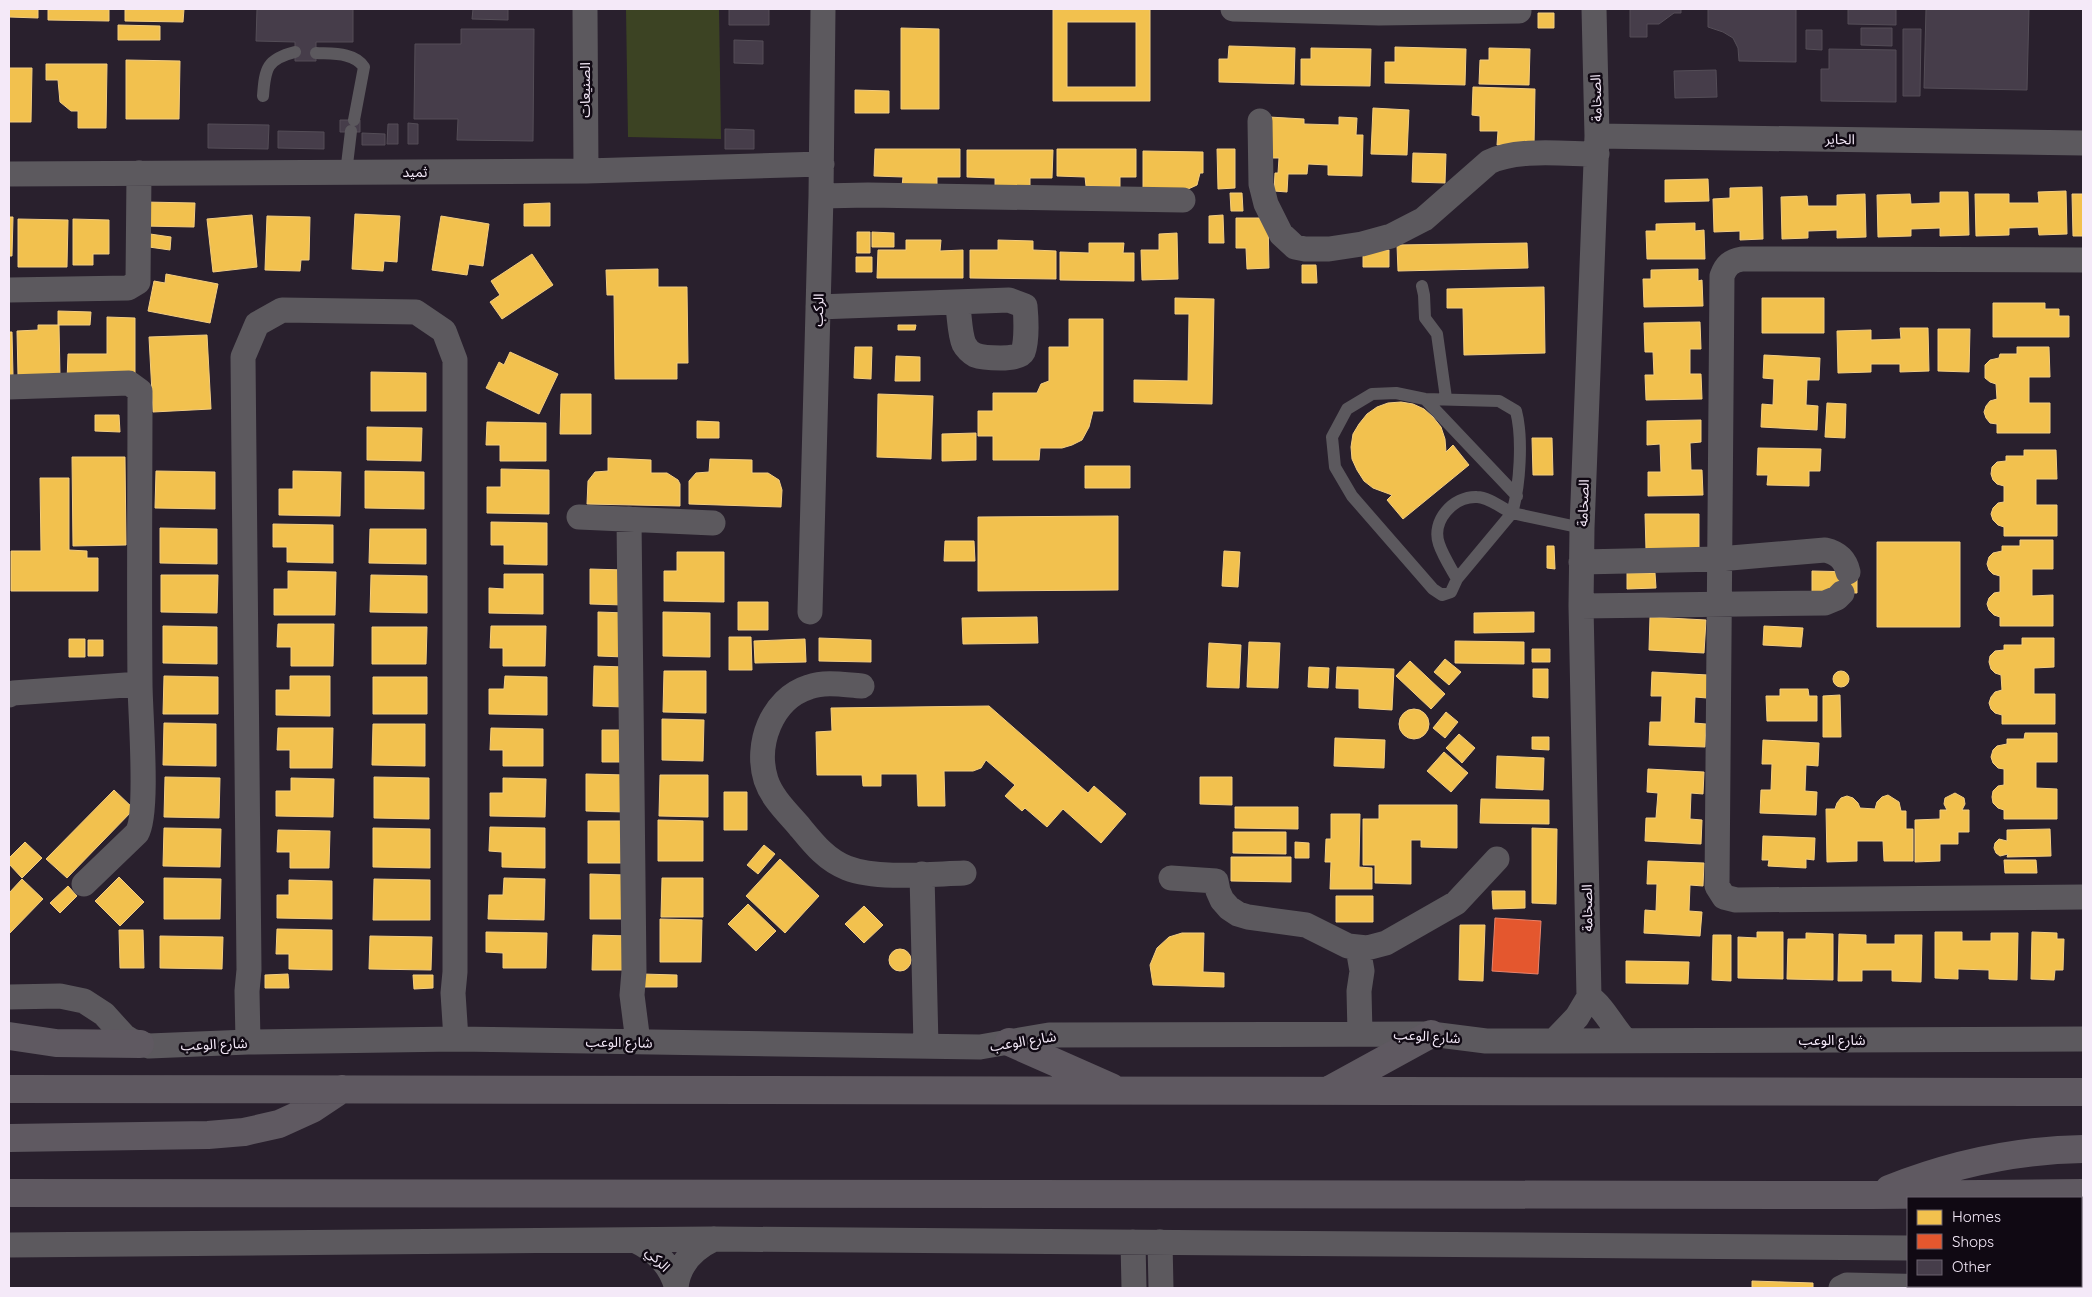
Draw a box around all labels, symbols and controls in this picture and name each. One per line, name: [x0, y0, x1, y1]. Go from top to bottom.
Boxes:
street label: الصنيعات: [576, 62, 594, 118]
street label: الصخامة: [1586, 74, 1606, 122]
street label: الحاير: [1824, 130, 1855, 148]
street label: ثميد: [403, 163, 427, 181]
street label: الركب: [808, 293, 828, 327]
street label: الصخامة: [1573, 479, 1593, 527]
street label: الصخامة: [1578, 884, 1596, 932]
street label: شارع الوعب: [1393, 1025, 1461, 1049]
street label: شارع الوعب: [988, 1027, 1058, 1057]
street label: شارع الوعب: [1798, 1031, 1866, 1051]
street label: شارع الوعب: [585, 1032, 653, 1054]
street label: شارع الوعب: [180, 1034, 248, 1056]
legend: [1907, 1197, 2082, 1287]
text: Homes: [1952, 1207, 2001, 1226]
text: Shops: [1952, 1232, 1994, 1251]
street label: الركي: [640, 1243, 674, 1277]
text: Other: [1952, 1257, 1992, 1276]

